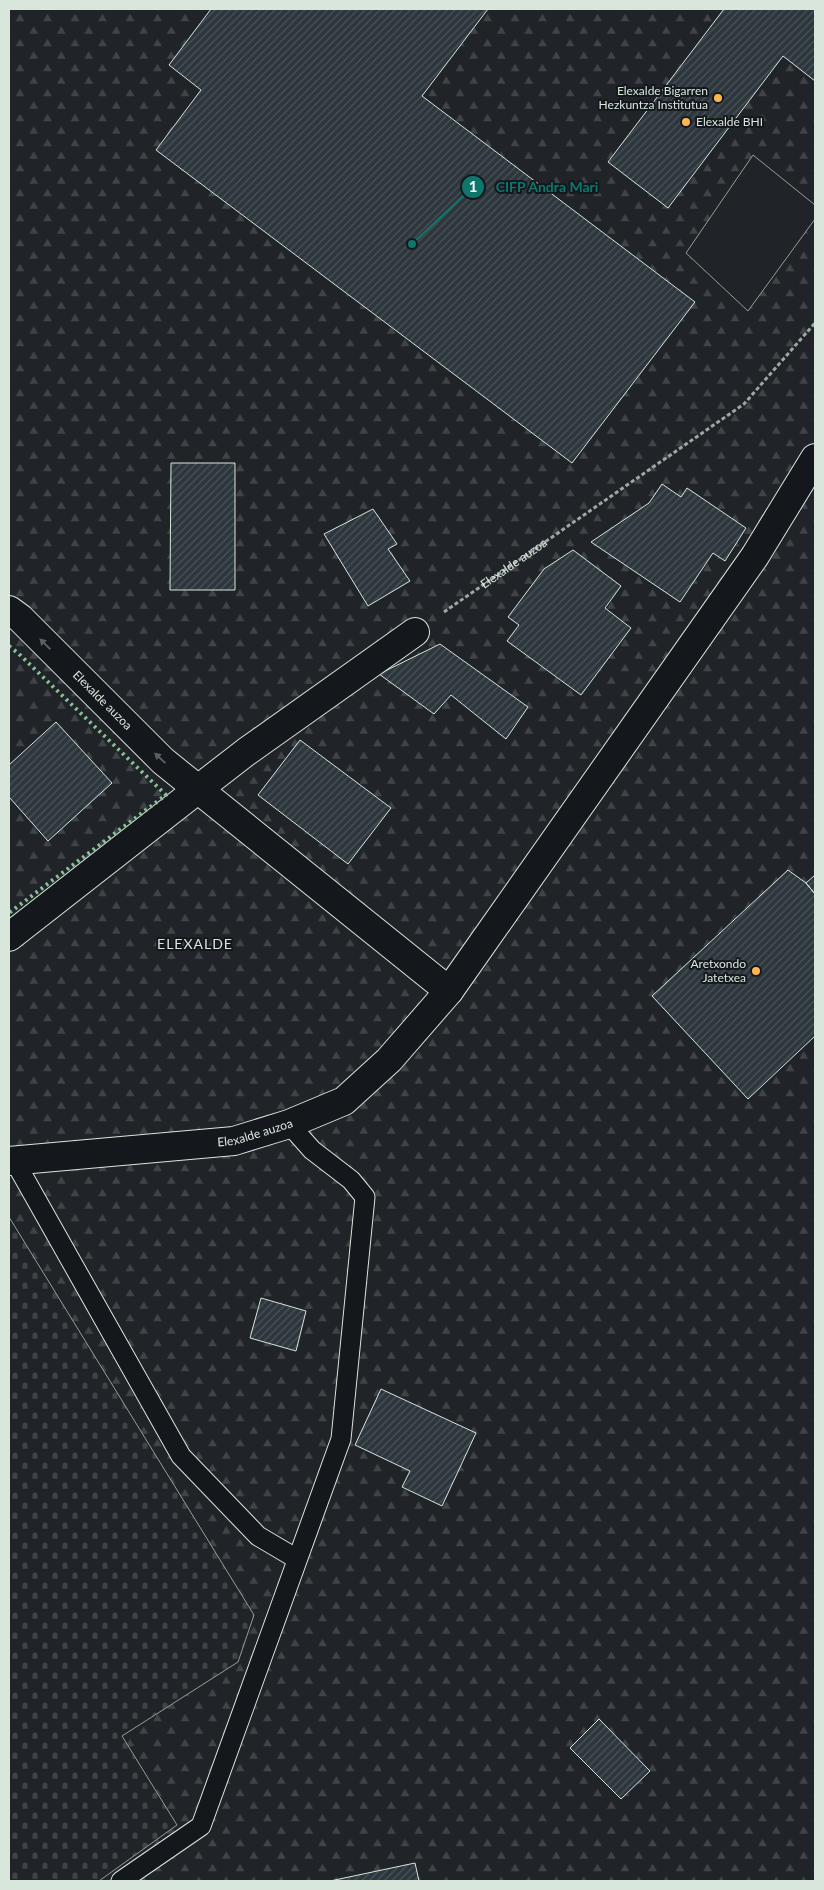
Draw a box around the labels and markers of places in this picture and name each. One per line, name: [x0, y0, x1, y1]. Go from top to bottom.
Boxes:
place label: Elexalde Bigarren Hezkuntza Institutua: [599, 83, 708, 112]
marker: Elexalde Bigarren Hezkuntza Institutua: [712, 92, 724, 104]
place label: Elexalde BHI: [696, 114, 763, 129]
marker: Elexalde BHI: [680, 116, 692, 128]
callout: CIFP Andra Mari: [460, 172, 609, 201]
place label: Aretxondo Jatetxea: [690, 956, 746, 985]
marker: Aretxondo Jatetxea: [750, 965, 762, 977]

